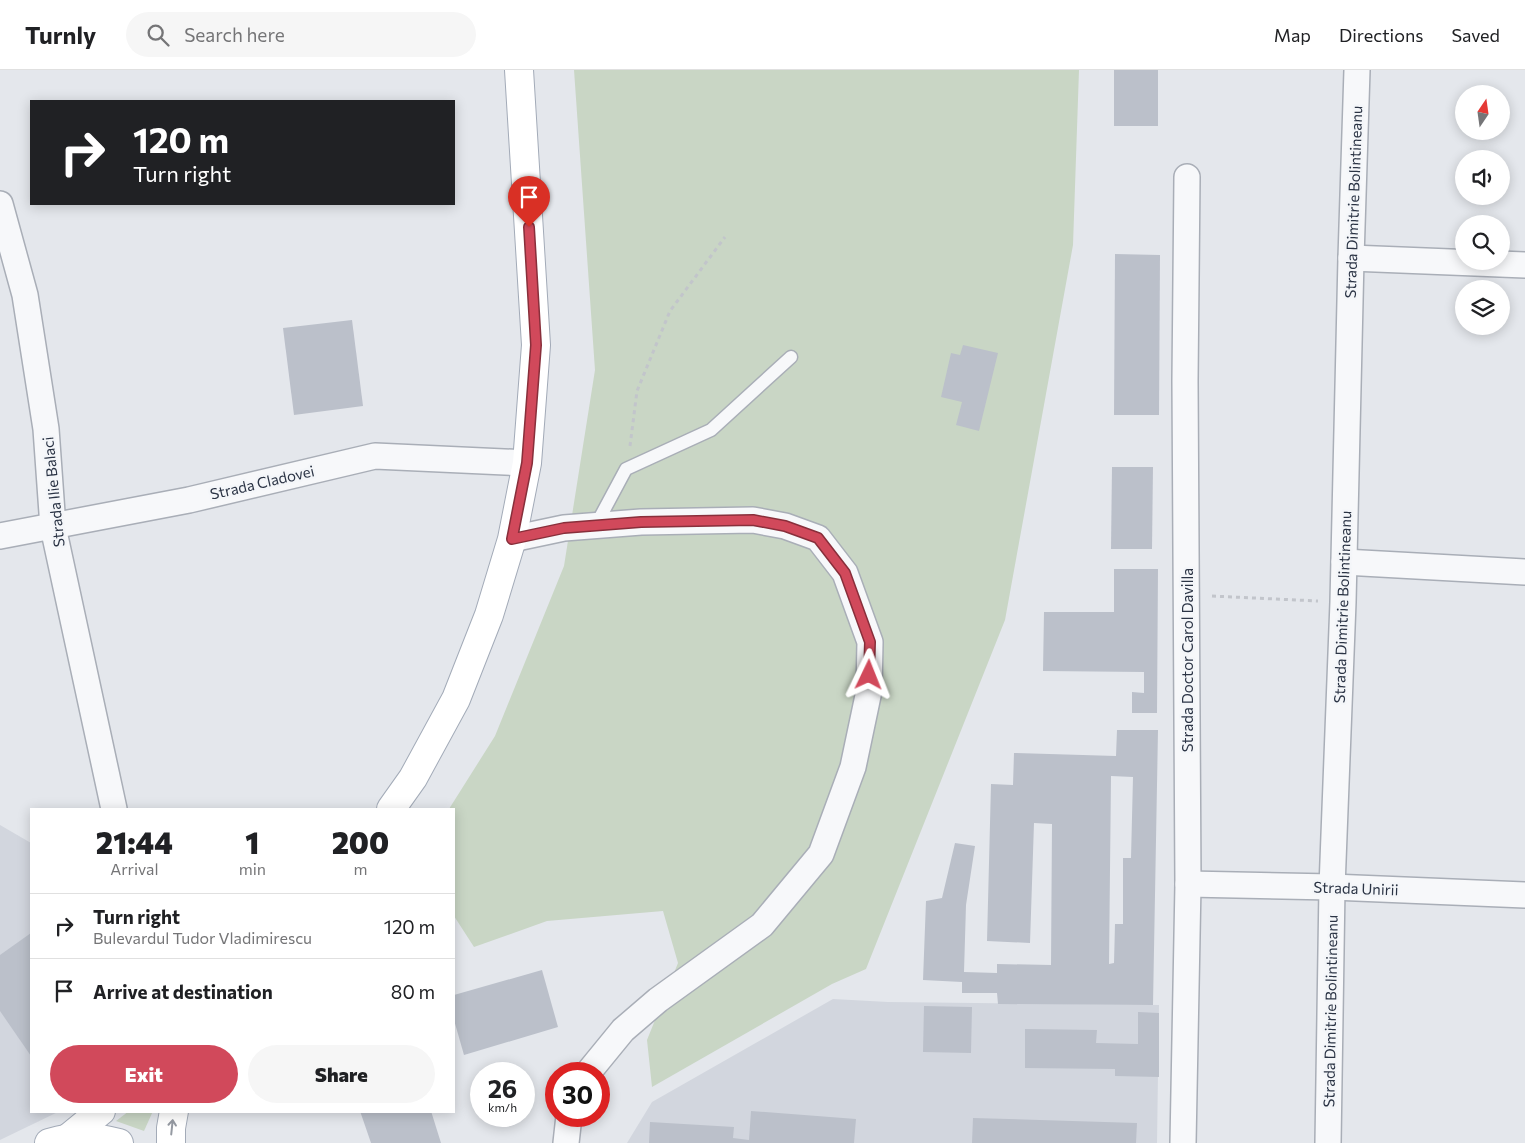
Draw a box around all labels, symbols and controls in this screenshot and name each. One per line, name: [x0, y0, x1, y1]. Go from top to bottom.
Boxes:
search box: [126, 12, 476, 57]
text: Turnly: [25, 20, 96, 49]
icon: search: [144, 21, 172, 49]
text: Search here: [184, 23, 285, 46]
text: Map: [1274, 24, 1311, 46]
text: Directions: [1339, 24, 1423, 46]
text: Saved: [1451, 24, 1500, 46]
north arrow: [1455, 85, 1510, 140]
map controls: [1455, 85, 1510, 335]
street label: Strada Dimitrie Bolintineanu: [1341, 105, 1365, 299]
text: 120 m: [133, 117, 229, 160]
icon: right: [50, 120, 115, 185]
button: sound: [1455, 150, 1510, 205]
text: Turn right: [133, 160, 231, 187]
pin: [508, 176, 550, 227]
icon: arrive: [515, 183, 543, 211]
button: search: [1455, 215, 1510, 270]
button: layers: [1455, 280, 1510, 335]
street label: Strada Ilie Balaci: [38, 436, 68, 548]
street label: Strada Cladovei: [208, 461, 316, 503]
street label: Strada Dimitrie Bolintineanu: [1330, 510, 1354, 704]
street label: Strada Doctor Carol Davilla: [1178, 568, 1196, 752]
position arrow: [842, 648, 894, 700]
text: 21:44: [96, 823, 173, 860]
text: 1: [245, 823, 259, 860]
text: 200: [332, 823, 389, 860]
text: Arrival: [110, 859, 159, 878]
text: min: [239, 859, 266, 878]
text: m: [353, 859, 367, 878]
street label: Strada Unirii: [1313, 878, 1399, 898]
text: Turn right: [93, 905, 180, 928]
icon: right: [50, 912, 78, 940]
street label: Strada Dimitrie Bolintineanu: [1319, 914, 1341, 1108]
text: 120 m: [384, 915, 435, 938]
text: Bulevardul Tudor Vladimirescu: [93, 928, 312, 947]
icon: arrive: [50, 977, 78, 1005]
text: Arrive at destination: [93, 980, 273, 1003]
text: 80 m: [391, 980, 435, 1003]
button: Exit: [50, 1045, 238, 1103]
button: Share: [248, 1045, 435, 1103]
speed limit sign: 30: [545, 1062, 610, 1127]
text: 26: [488, 1073, 517, 1103]
text: km/h: [488, 1100, 517, 1114]
one-way arrow: [167, 1119, 177, 1135]

